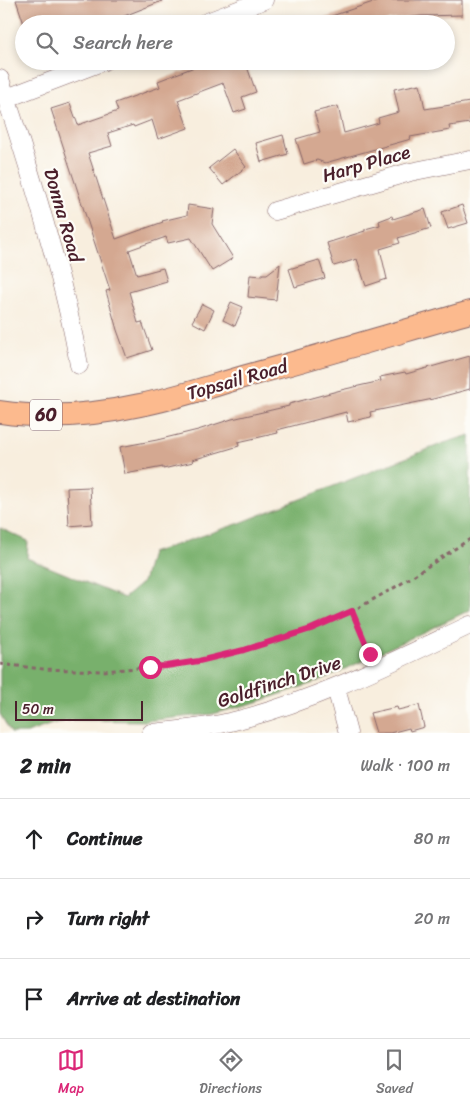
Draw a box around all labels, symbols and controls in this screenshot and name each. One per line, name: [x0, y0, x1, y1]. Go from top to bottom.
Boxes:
search box: [15, 15, 455, 70]
text: Search here: [73, 26, 173, 59]
icon: search: [33, 29, 61, 57]
street label: Harp Place: [318, 135, 414, 192]
street label: Donna Road: [34, 164, 93, 268]
street label: Topsail Road: [183, 349, 293, 410]
road number: 60: [30, 400, 62, 430]
route end: [359, 643, 382, 666]
street label: Goldfinch Drive: [213, 646, 346, 717]
route start: [139, 656, 162, 679]
text: 50 m: [22, 697, 54, 722]
scale bar: [15, 698, 142, 721]
text: 2 min: [20, 747, 71, 785]
text: Walk · 100 m: [360, 751, 450, 780]
text: Continue: [67, 822, 143, 855]
text: 80 m: [414, 824, 450, 853]
icon: ahead: [20, 825, 48, 853]
text: Turn right: [67, 902, 149, 935]
text: 20 m: [414, 904, 450, 933]
icon: right: [20, 905, 48, 933]
text: Arrive at destination: [67, 982, 240, 1015]
icon: arrive: [20, 985, 48, 1013]
tab: Map: [57, 1046, 85, 1101]
tab: Directions: [199, 1046, 262, 1101]
tab: Saved: [376, 1046, 413, 1101]

